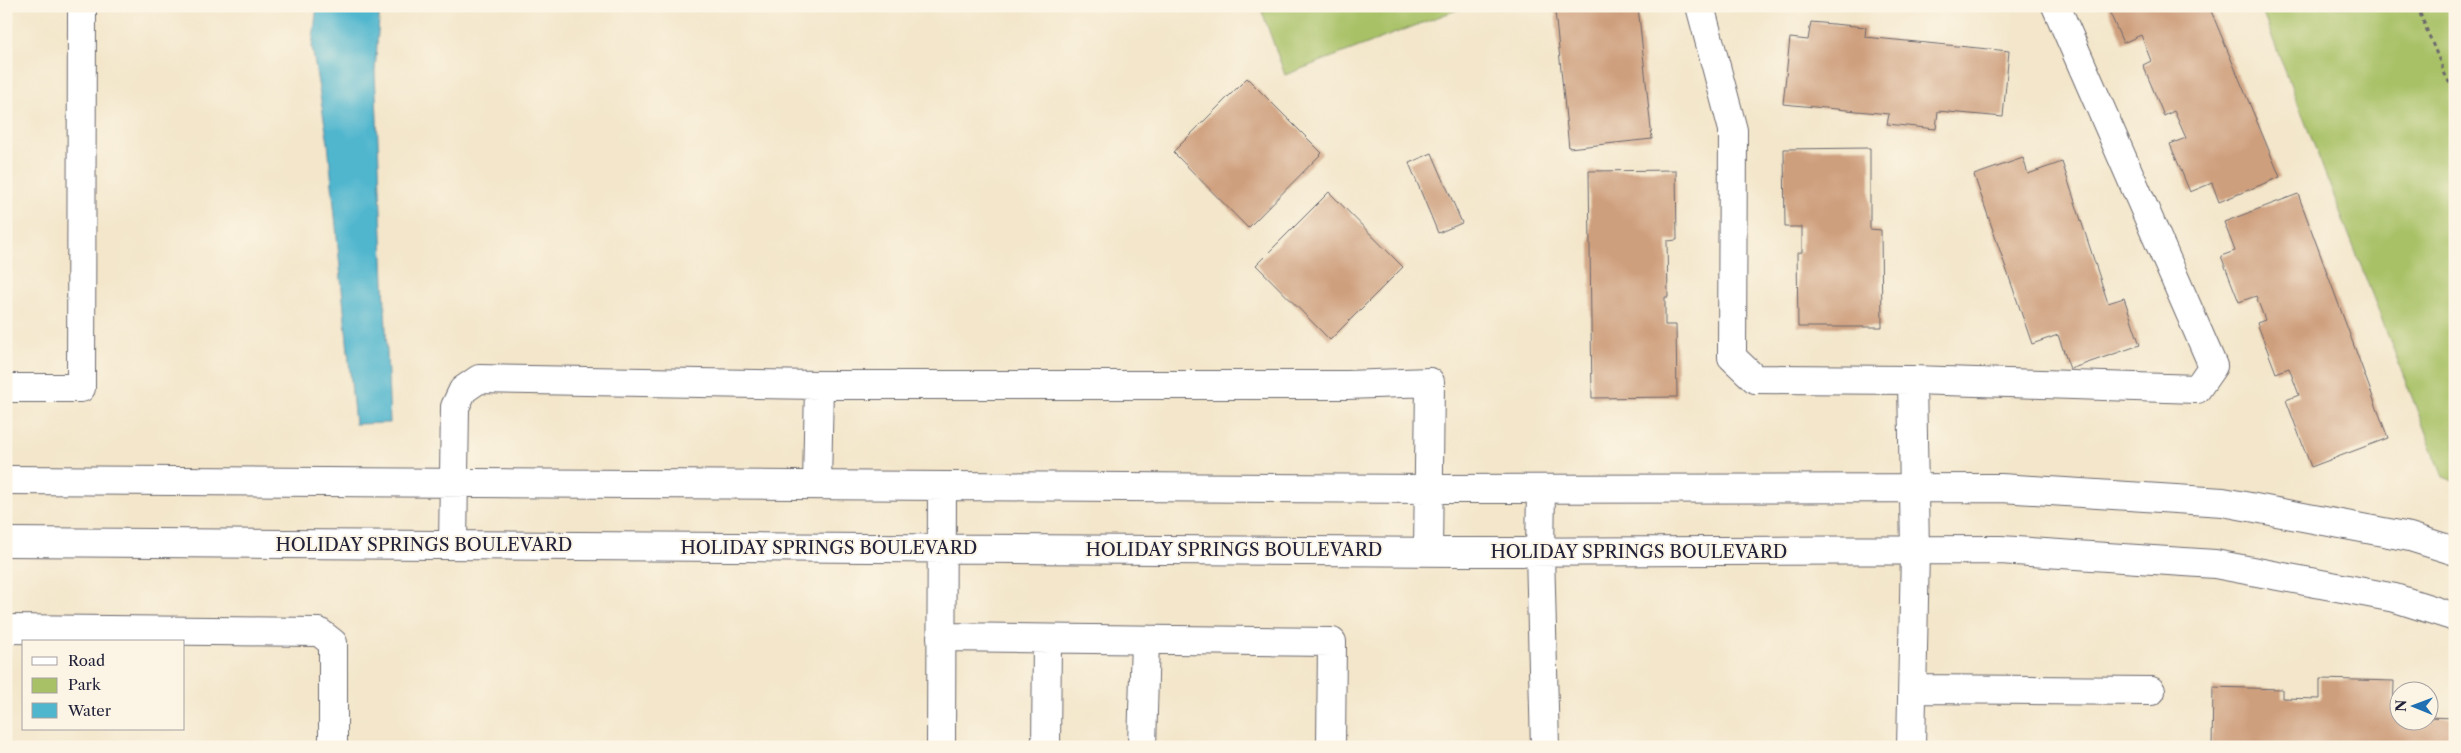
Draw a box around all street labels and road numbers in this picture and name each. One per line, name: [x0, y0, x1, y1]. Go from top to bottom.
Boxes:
street label: HOLIDAY SPRINGS BOULEVARD: [276, 534, 572, 556]
street label: HOLIDAY SPRINGS BOULEVARD: [681, 537, 977, 559]
street label: HOLIDAY SPRINGS BOULEVARD: [1086, 539, 1382, 561]
street label: HOLIDAY SPRINGS BOULEVARD: [1491, 541, 1787, 563]

